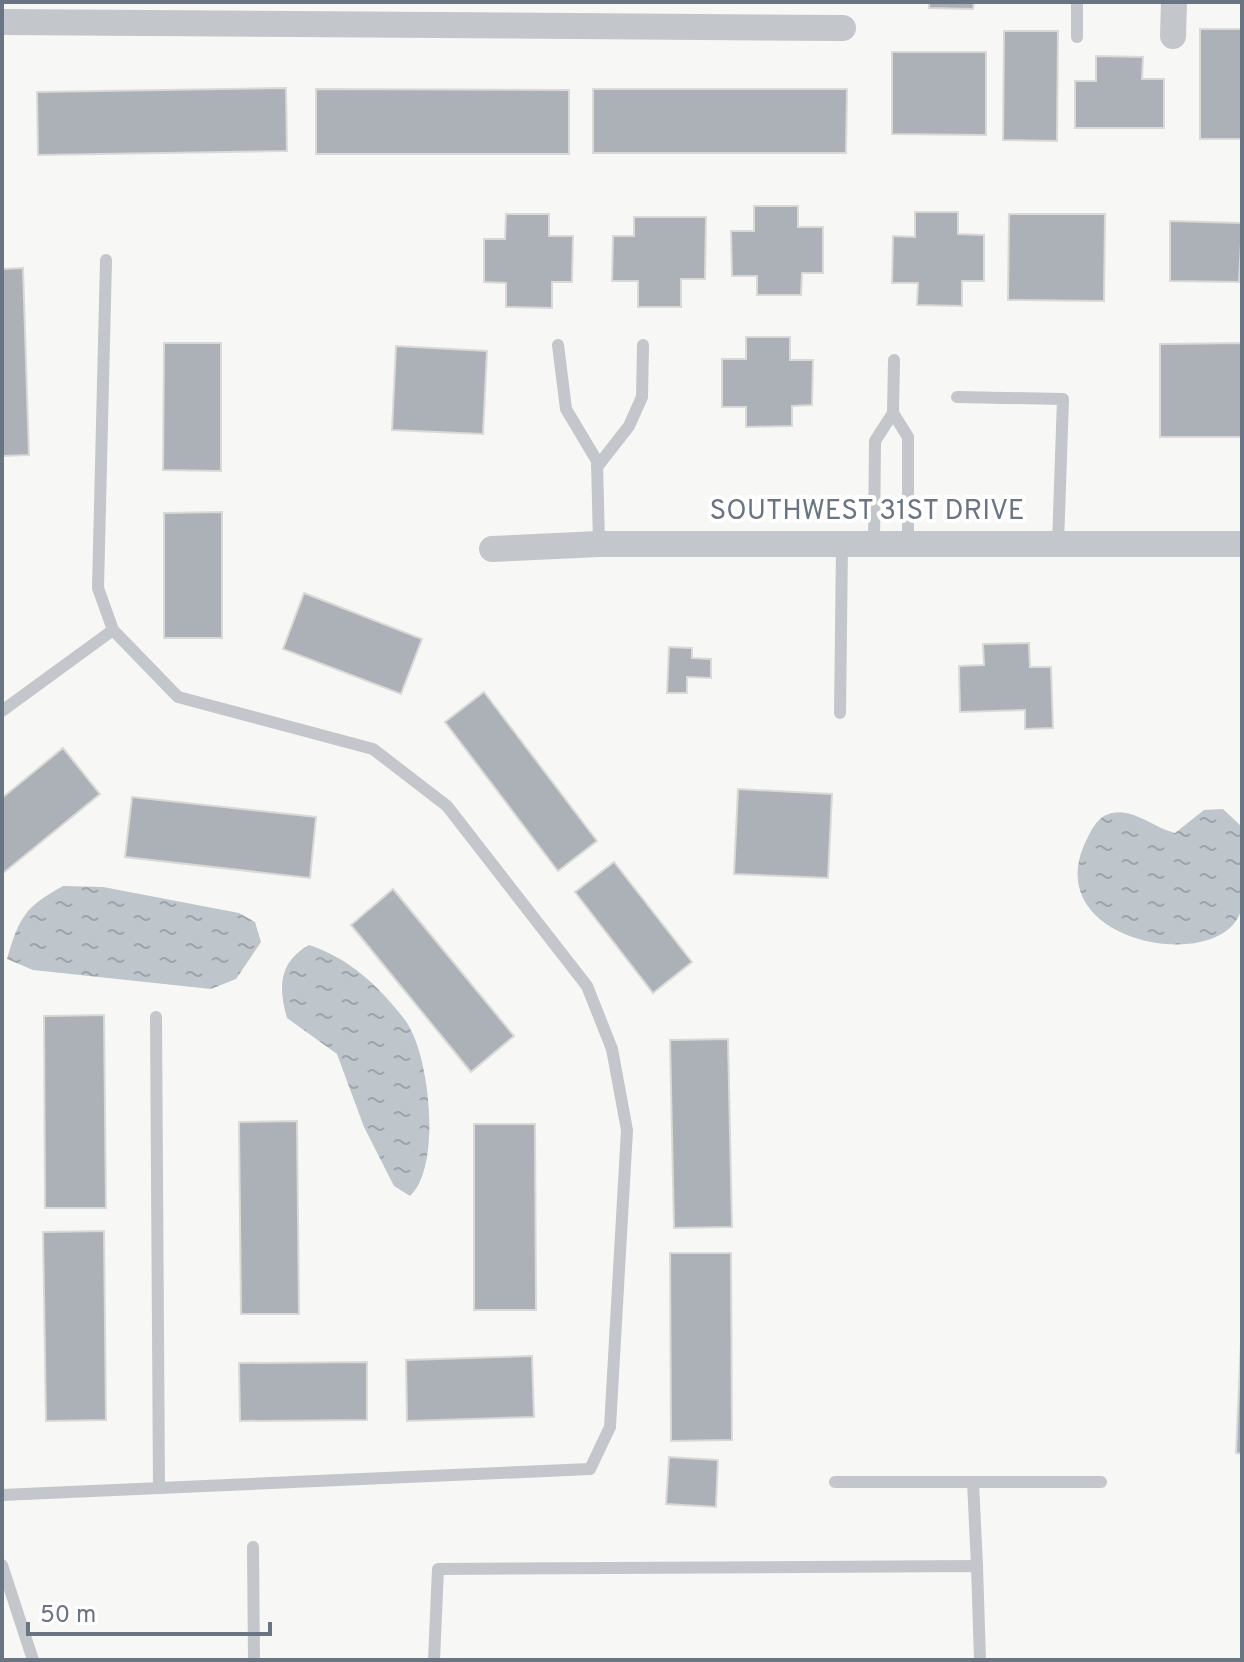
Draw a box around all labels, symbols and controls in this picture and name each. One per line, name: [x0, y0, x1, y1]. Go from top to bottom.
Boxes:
street label: SOUTHWEST 31ST DRIVE: [710, 494, 1024, 530]
scale bar: [28, 1586, 270, 1636]
text: 50 m: [40, 1601, 96, 1631]

